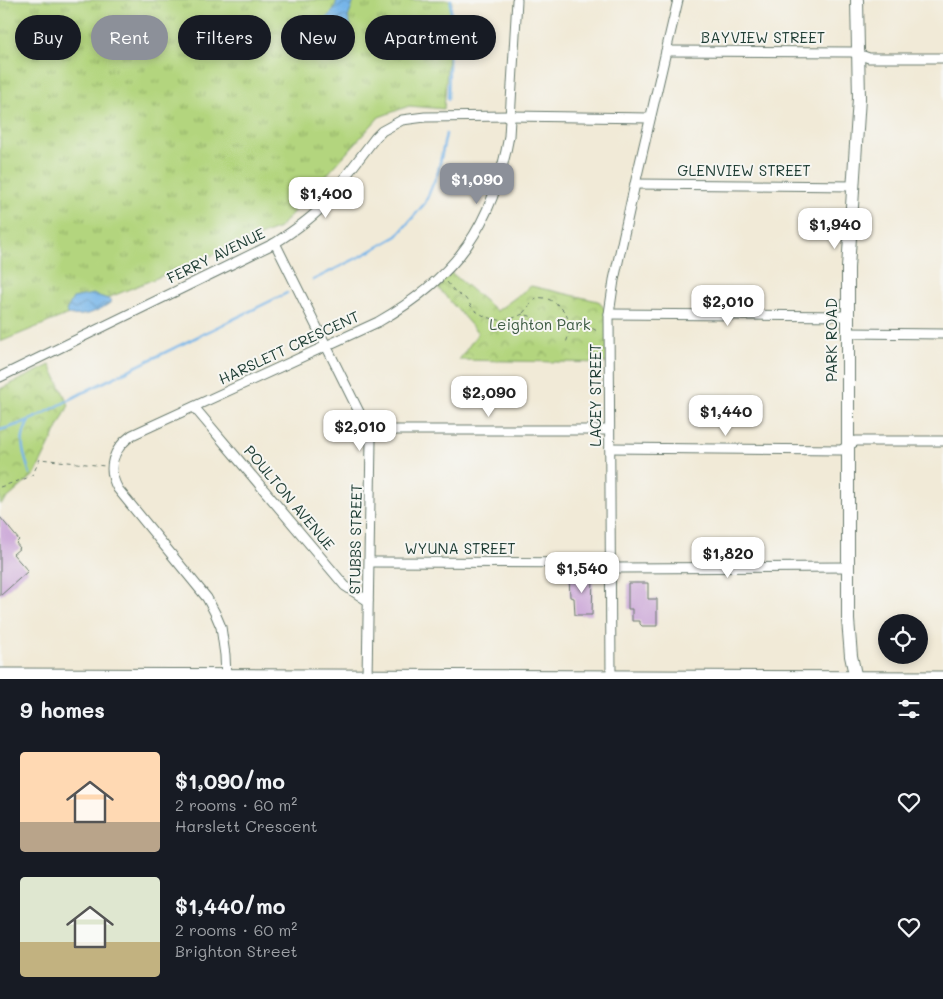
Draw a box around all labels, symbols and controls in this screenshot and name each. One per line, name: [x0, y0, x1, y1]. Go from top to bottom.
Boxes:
chip: Buy: [15, 15, 81, 60]
chip: Rent: [91, 15, 168, 60]
chip: Filters: [178, 15, 271, 60]
chip: New: [281, 15, 355, 60]
chip: Apartment: [365, 15, 496, 60]
street label: BAYVIEW STREET: [701, 27, 825, 47]
street label: GLENVIEW STREET: [677, 160, 811, 180]
pin: $1,090: [436, 162, 518, 205]
text: $1,090: [451, 168, 503, 189]
pin: $1,400: [285, 176, 367, 219]
text: $1,400: [300, 182, 352, 203]
pin: $1,940: [794, 208, 876, 250]
text: $1,940: [809, 213, 861, 234]
street label: FERRY AVENUE: [163, 223, 268, 288]
pin: $2,010: [687, 284, 769, 327]
text: $2,010: [702, 290, 754, 311]
street label: PARK ROAD: [821, 298, 841, 382]
street label: HARSLETT CRESCENT: [215, 306, 362, 389]
park label: Leighton Park: [489, 314, 591, 334]
street label: LACEY STREET: [585, 343, 605, 447]
pin: $2,090: [448, 376, 530, 418]
text: $2,090: [462, 381, 516, 402]
pin: $1,440: [685, 394, 767, 437]
text: $1,440: [700, 400, 752, 421]
pin: $2,010: [319, 410, 401, 452]
text: $2,010: [334, 415, 386, 436]
street label: POULTON AVENUE: [240, 441, 340, 554]
street label: STUBBS STREET: [344, 483, 366, 594]
pin: $1,820: [687, 536, 769, 579]
street label: WYUNA STREET: [404, 538, 516, 558]
text: $1,820: [702, 542, 754, 563]
pin: $1,540: [541, 552, 623, 594]
text: $1,540: [556, 557, 608, 578]
map controls: [878, 614, 928, 664]
button: locate: [878, 614, 928, 664]
icon: filters: [895, 695, 923, 723]
text: 9 homes: [20, 696, 105, 723]
text: $1,090/mo: [175, 767, 285, 794]
icon: home: [60, 772, 120, 832]
icon: heart: [895, 788, 923, 816]
text: 2 rooms · 60 m²: [175, 794, 297, 815]
text: Harslett Crescent: [175, 815, 318, 836]
text: $1,440/mo: [175, 892, 286, 919]
icon: home: [60, 897, 120, 957]
icon: heart: [895, 913, 923, 941]
text: 2 rooms · 60 m²: [175, 919, 297, 940]
text: Brighton Street: [175, 940, 298, 961]

